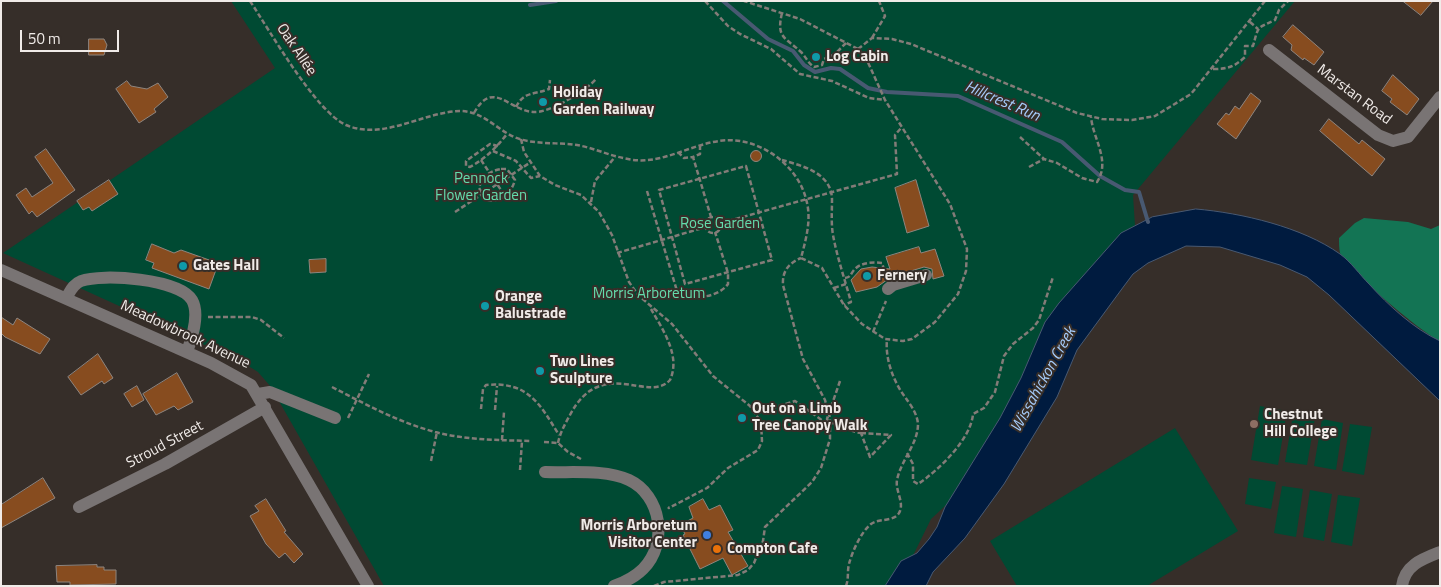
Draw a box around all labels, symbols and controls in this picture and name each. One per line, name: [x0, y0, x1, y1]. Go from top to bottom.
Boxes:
scale bar: [22, 20, 121, 52]
street label: Oak Allée: [272, 21, 320, 79]
text: 50 m: [28, 27, 61, 50]
place label: Log Cabin: [826, 48, 889, 66]
marker: Log Cabin: [810, 51, 822, 63]
street label: Marstan Road: [1313, 61, 1395, 129]
water label: Hillcrest Run: [962, 78, 1042, 126]
place label: Holiday Garden Railway: [553, 84, 654, 119]
marker: Holiday Garden Railway: [537, 96, 549, 108]
park label: Pennock Flower Garden: [435, 170, 527, 205]
park label: Rose Garden: [680, 215, 760, 233]
place label: Gates Hall: [193, 257, 259, 275]
marker: Gates Hall: [177, 260, 189, 272]
place label: Fernery: [877, 267, 927, 285]
marker: Fernery: [861, 270, 873, 282]
park label: Morris Arboretum: [593, 285, 705, 303]
place label: Orange Balustrade: [495, 288, 566, 323]
street label: Meadowbrook Avenue: [117, 297, 253, 373]
marker: Orange Balustrade: [479, 300, 491, 312]
water label: Wissahickon Creek: [1007, 324, 1081, 436]
place label: Two Lines Sculpture: [550, 353, 614, 388]
marker: Two Lines Sculpture: [534, 365, 546, 377]
place label: Out on a Limb Tree Canopy Walk: [752, 400, 867, 435]
place label: Chestnut Hill College: [1264, 406, 1337, 441]
marker: Out on a Limb Tree Canopy Walk: [736, 412, 748, 424]
street label: Stroud Street: [124, 417, 206, 473]
marker: Chestnut Hill College: [1248, 418, 1260, 430]
place label: Morris Arboretum Visitor Center: [581, 517, 697, 552]
marker: Morris Arboretum Visitor Center: [701, 529, 713, 541]
place label: Compton Cafe: [727, 540, 818, 558]
marker: Compton Cafe: [711, 543, 723, 555]

